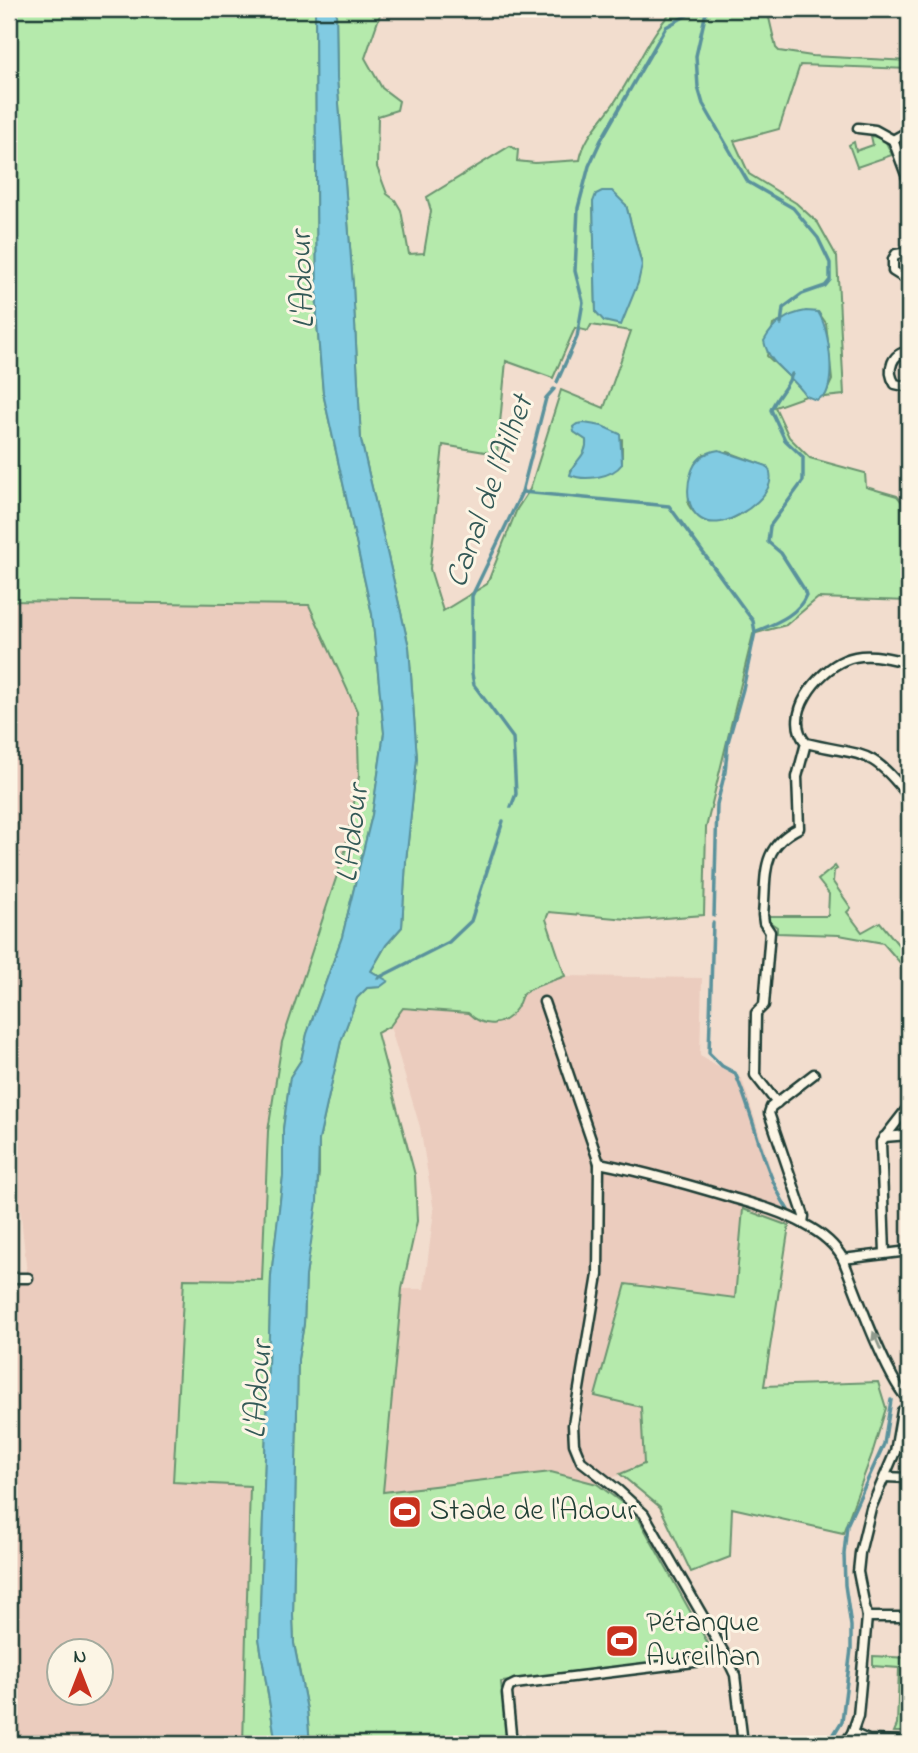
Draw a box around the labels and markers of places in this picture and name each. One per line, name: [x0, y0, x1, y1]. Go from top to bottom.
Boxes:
place label: Stade de l'Adour: [430, 1490, 637, 1534]
sports icon: Stade de l'Adour: [386, 1493, 424, 1531]
place label: Pétanque Aureilhan: [646, 1602, 760, 1680]
sports icon: Pétanque Aureilhan: [603, 1622, 641, 1660]

